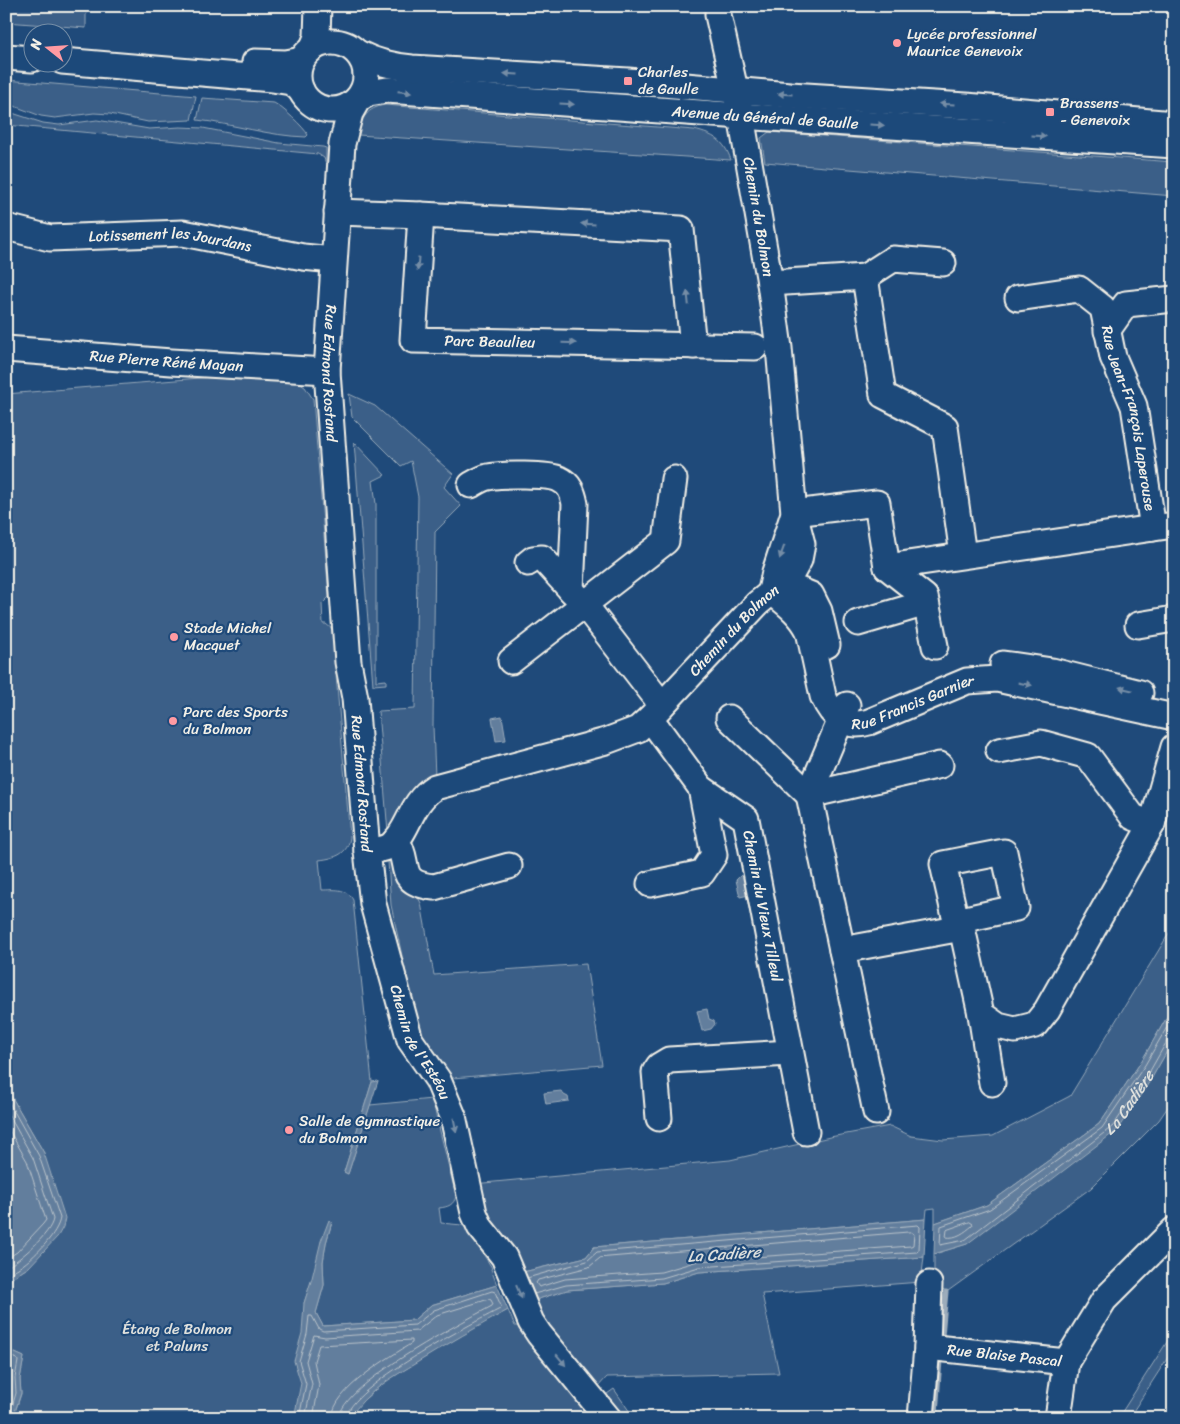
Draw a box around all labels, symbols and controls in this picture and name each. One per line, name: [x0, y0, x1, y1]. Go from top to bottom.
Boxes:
place label: Lycée professionnel Maurice Genevoix: [907, 21, 1037, 64]
north arrow: [22, 22, 72, 72]
text: N: [22, 36, 50, 54]
marker: Lycée professionnel Maurice Genevoix: [891, 37, 903, 49]
place label: Charles de Gaulle: [638, 59, 699, 102]
one-way arrow: [503, 69, 519, 77]
marker: Charles de Gaulle: [622, 75, 634, 87]
one-way arrow: [397, 88, 413, 96]
one-way arrow: [777, 90, 793, 98]
place label: Brassens - Genevoix: [1060, 90, 1130, 133]
street label: Avenue du Général de Gaulle: [670, 98, 860, 137]
one-way arrow: [559, 100, 575, 108]
one-way arrow: [939, 100, 955, 108]
marker: Brassens - Genevoix: [1044, 106, 1056, 118]
one-way arrow: [869, 122, 885, 130]
one-way arrow: [1031, 132, 1047, 140]
street label: Chemin du Bolmon: [735, 155, 782, 279]
street label: Lotissement les Jourdans: [88, 220, 255, 260]
one-way arrow: [579, 220, 595, 228]
one-way arrow: [413, 256, 421, 272]
one-way arrow: [684, 290, 692, 306]
street label: Rue Edmond Rostand: [314, 304, 345, 444]
street label: Rue Jean-François Laperouse: [1094, 323, 1163, 513]
street label: Parc Beaulieu: [444, 328, 535, 355]
one-way arrow: [561, 340, 577, 348]
street label: Rue Pierre Réné Mayan: [89, 343, 244, 379]
one-way arrow: [778, 545, 786, 560]
street label: Chemin du Bolmon: [682, 578, 785, 682]
place label: Stade Michel Macquet: [184, 615, 272, 658]
marker: Stade Michel Macquet: [168, 631, 180, 643]
street label: Rue Francis Garnier: [851, 668, 975, 737]
one-way arrow: [1017, 681, 1033, 689]
one-way arrow: [1119, 685, 1134, 693]
place label: Parc des Sports du Bolmon: [183, 699, 288, 742]
street label: Rue Edmond Rostand: [343, 714, 380, 854]
marker: Parc des Sports du Bolmon: [167, 715, 179, 727]
street label: Chemin du Vieux Tilleul: [735, 828, 790, 985]
street label: Chemin de l'Estéou: [383, 982, 458, 1104]
water label: La Cadière: [1098, 1063, 1163, 1143]
place label: Salle de Gymnastique du Bolmon: [299, 1108, 440, 1151]
one-way arrow: [451, 1117, 459, 1133]
marker: Salle de Gymnastique du Bolmon: [283, 1124, 295, 1136]
water label: La Cadière: [686, 1237, 763, 1271]
one-way arrow: [515, 1285, 523, 1299]
park label: Étang de Bolmon et Paluns: [122, 1316, 232, 1359]
street label: Rue Blaise Pascal: [946, 1336, 1064, 1375]
one-way arrow: [555, 1354, 566, 1367]

